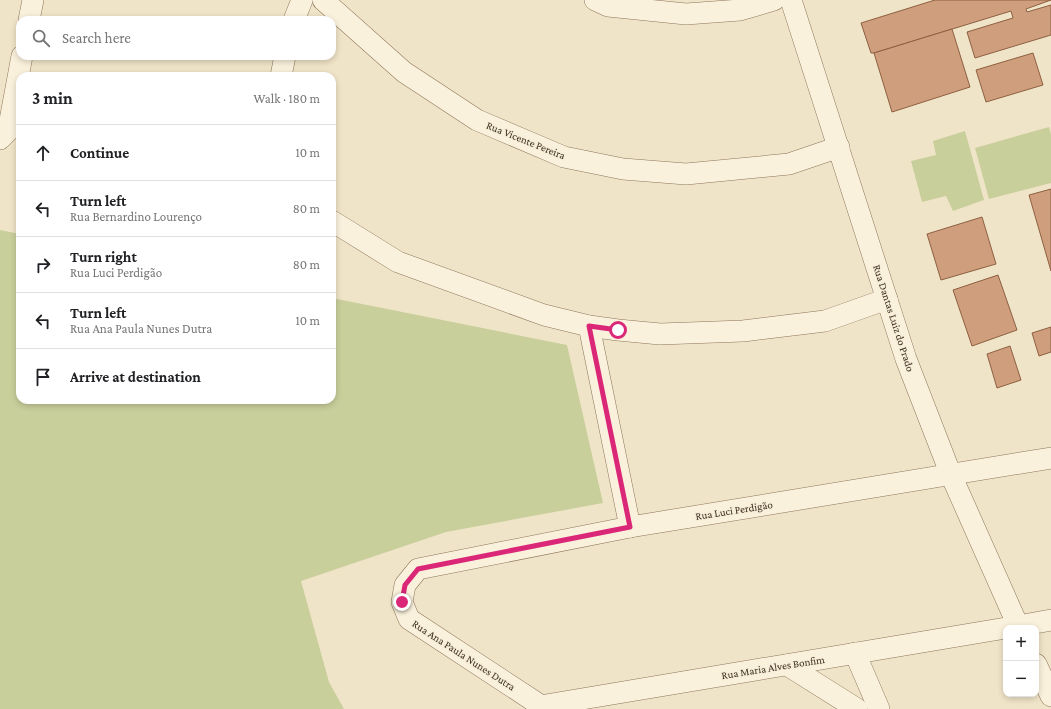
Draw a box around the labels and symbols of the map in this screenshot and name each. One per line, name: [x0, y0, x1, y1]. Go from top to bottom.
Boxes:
street label: Rua Vicente Pereira: [485, 119, 567, 161]
street label: Rua Dantas Luiz do Prado: [871, 263, 917, 374]
route start: [609, 321, 627, 339]
street label: Rua Luci Perdigão: [695, 498, 774, 523]
route end: [393, 593, 411, 611]
street label: Rua Ana Paula Nunes Dutra: [410, 617, 518, 693]
street label: Rua Maria Alves Bonfim: [720, 653, 826, 681]

